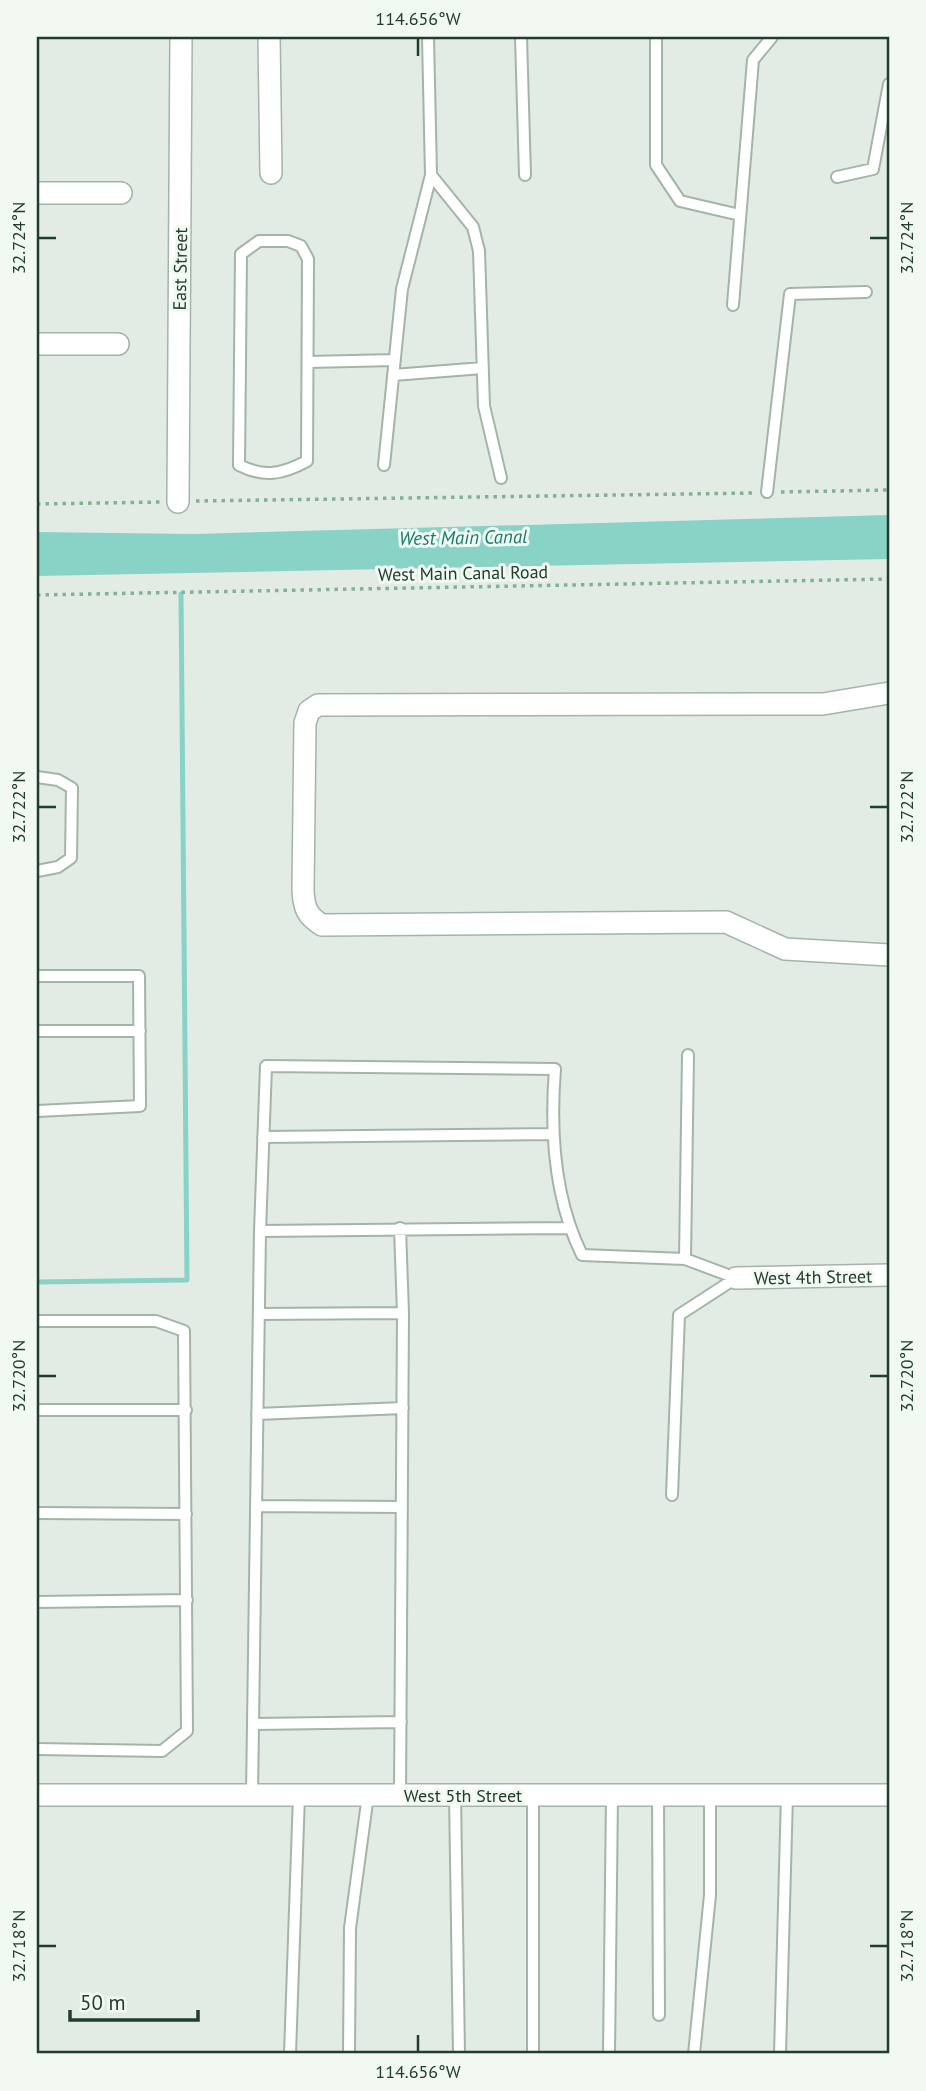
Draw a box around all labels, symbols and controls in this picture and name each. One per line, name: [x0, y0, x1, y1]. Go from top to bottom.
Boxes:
text: 114.656°W: [375, 7, 461, 30]
text: 32.724°N: [7, 202, 30, 274]
text: 32.724°N: [895, 202, 918, 274]
street label: East Street: [168, 227, 192, 311]
water label: West Main Canal: [399, 524, 527, 550]
street label: West Main Canal Road: [378, 560, 548, 586]
text: 32.722°N: [7, 771, 30, 843]
text: 32.722°N: [895, 771, 918, 843]
street label: West 4th Street: [754, 1264, 872, 1290]
text: 32.720°N: [7, 1340, 30, 1412]
text: 32.720°N: [895, 1340, 918, 1412]
street label: West 5th Street: [404, 1784, 522, 1807]
text: 32.718°N: [7, 1910, 30, 1982]
text: 32.718°N: [895, 1910, 918, 1982]
scale bar: [70, 1979, 198, 2023]
text: 50 m: [80, 1989, 126, 2016]
text: 114.656°W: [375, 2060, 461, 2083]

